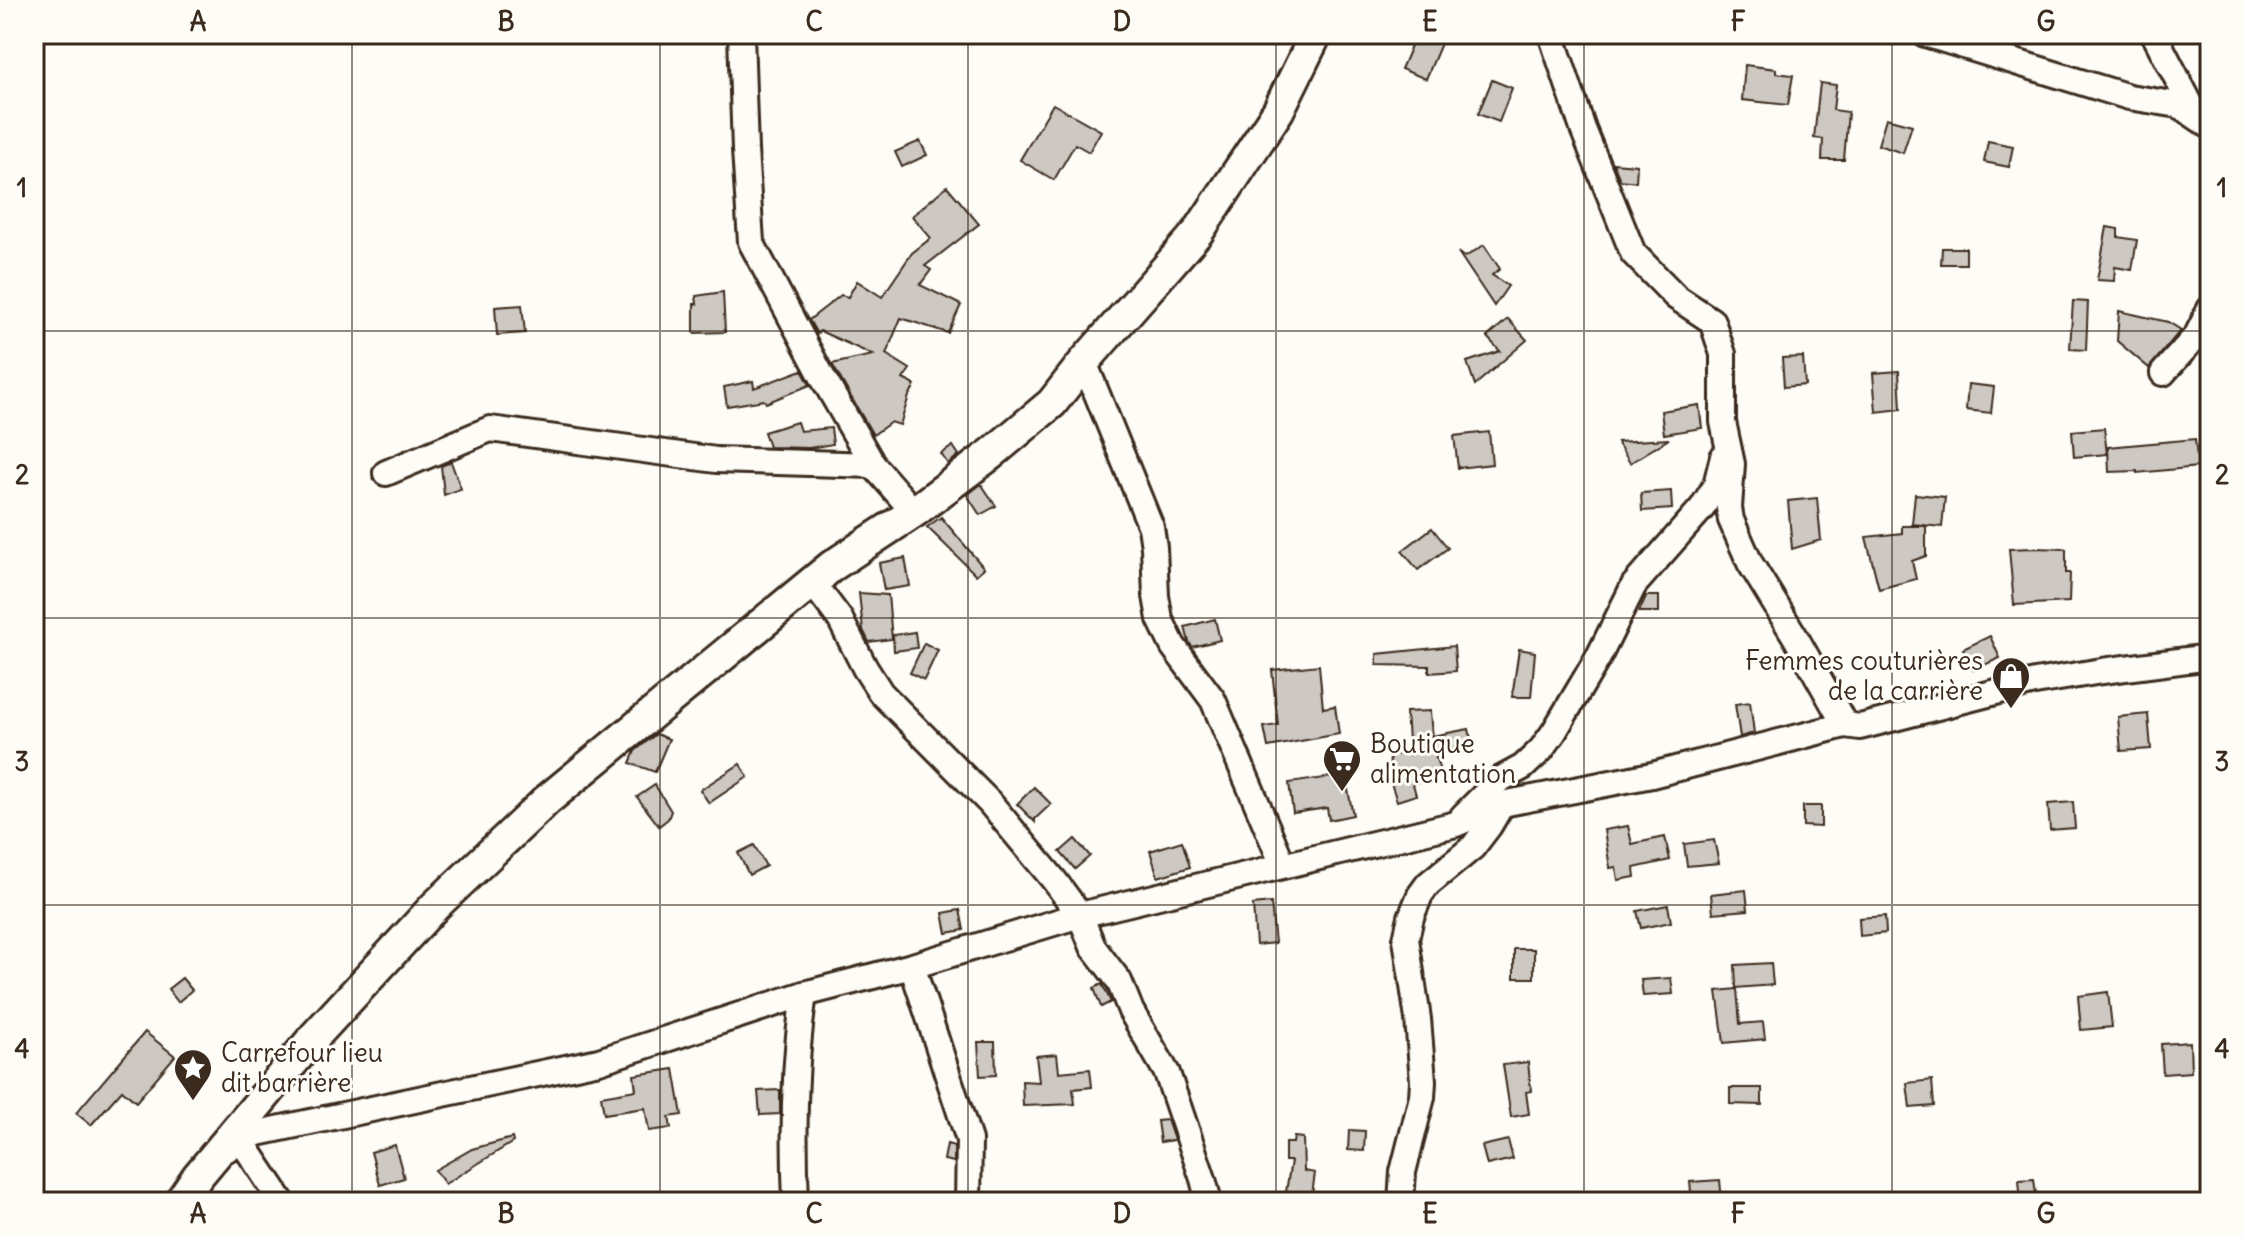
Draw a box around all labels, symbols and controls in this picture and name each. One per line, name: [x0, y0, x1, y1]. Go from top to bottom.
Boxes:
text: A: [190, 5, 207, 38]
text: B: [497, 5, 515, 38]
text: C: [805, 5, 823, 38]
text: D: [1113, 5, 1131, 38]
text: E: [1422, 5, 1438, 38]
text: F: [1731, 5, 1746, 38]
text: G: [2037, 5, 2056, 38]
text: 1: [17, 171, 27, 204]
text: 1: [2217, 171, 2227, 204]
text: 2: [15, 458, 29, 491]
text: 2: [2215, 458, 2229, 491]
place label: Femmes couturières de la carrière: [1745, 644, 1983, 707]
shop icon: Femmes couturières de la carrière: [1990, 655, 2032, 710]
place label: Boutique alimentation: [1370, 727, 1516, 790]
supermarket icon: Boutique alimentation: [1321, 738, 1363, 793]
text: 3: [15, 745, 29, 778]
text: 3: [2215, 745, 2229, 778]
text: 4: [14, 1032, 30, 1065]
text: 4: [2214, 1032, 2230, 1065]
place label: Carrefour lieu dit barrière: [221, 1036, 383, 1099]
place icon: Carrefour lieu dit barrière: [172, 1047, 214, 1102]
text: A: [190, 1197, 207, 1230]
text: B: [497, 1197, 515, 1230]
text: C: [805, 1197, 823, 1230]
text: D: [1113, 1197, 1131, 1230]
text: E: [1422, 1197, 1438, 1230]
text: F: [1731, 1197, 1746, 1230]
text: G: [2037, 1197, 2056, 1230]

